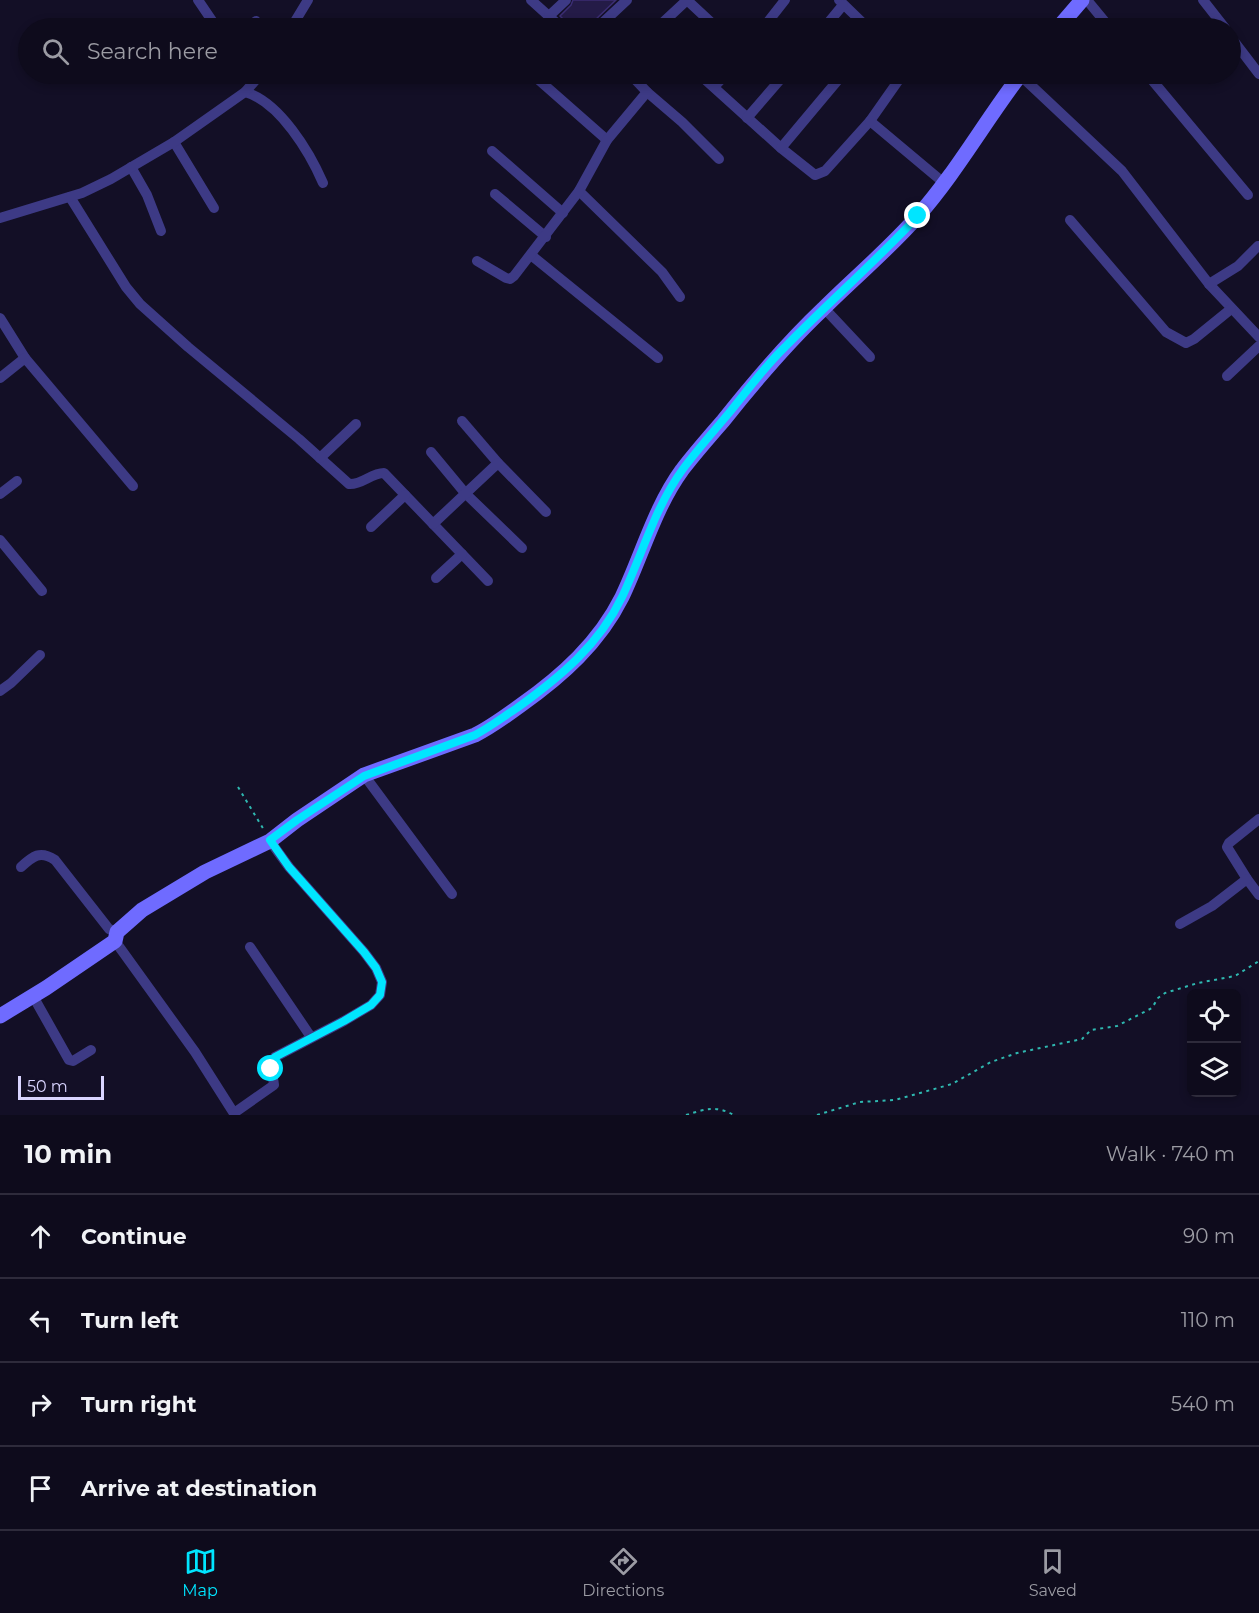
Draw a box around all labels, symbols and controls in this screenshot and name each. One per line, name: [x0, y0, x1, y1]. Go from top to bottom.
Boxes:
search box: [18, 18, 1241, 84]
icon: search: [39, 35, 72, 68]
text: Search here: [87, 38, 218, 65]
route end: [904, 202, 930, 228]
map controls: [1187, 989, 1241, 1097]
button: locate: [1187, 989, 1241, 1043]
button: layers: [1187, 1043, 1241, 1097]
route start: [257, 1055, 283, 1081]
scale bar: [18, 1073, 104, 1100]
text: 50 m: [27, 1077, 68, 1096]
text: 10 min: [24, 1138, 112, 1170]
text: Walk · 740 m: [1106, 1142, 1235, 1166]
icon: ahead: [24, 1220, 57, 1253]
text: Continue: [81, 1223, 187, 1250]
text: 90 m: [1183, 1224, 1235, 1248]
icon: left: [24, 1304, 57, 1337]
text: Turn left: [81, 1307, 179, 1334]
text: 110 m: [1181, 1308, 1235, 1332]
icon: right: [24, 1388, 57, 1421]
text: Turn right: [81, 1391, 196, 1418]
text: 540 m: [1171, 1392, 1235, 1416]
icon: arrive: [24, 1472, 57, 1505]
text: Arrive at destination: [81, 1475, 317, 1502]
tab: Map: [182, 1545, 218, 1600]
tab: Directions: [582, 1545, 664, 1600]
tab: Saved: [1029, 1545, 1077, 1600]

